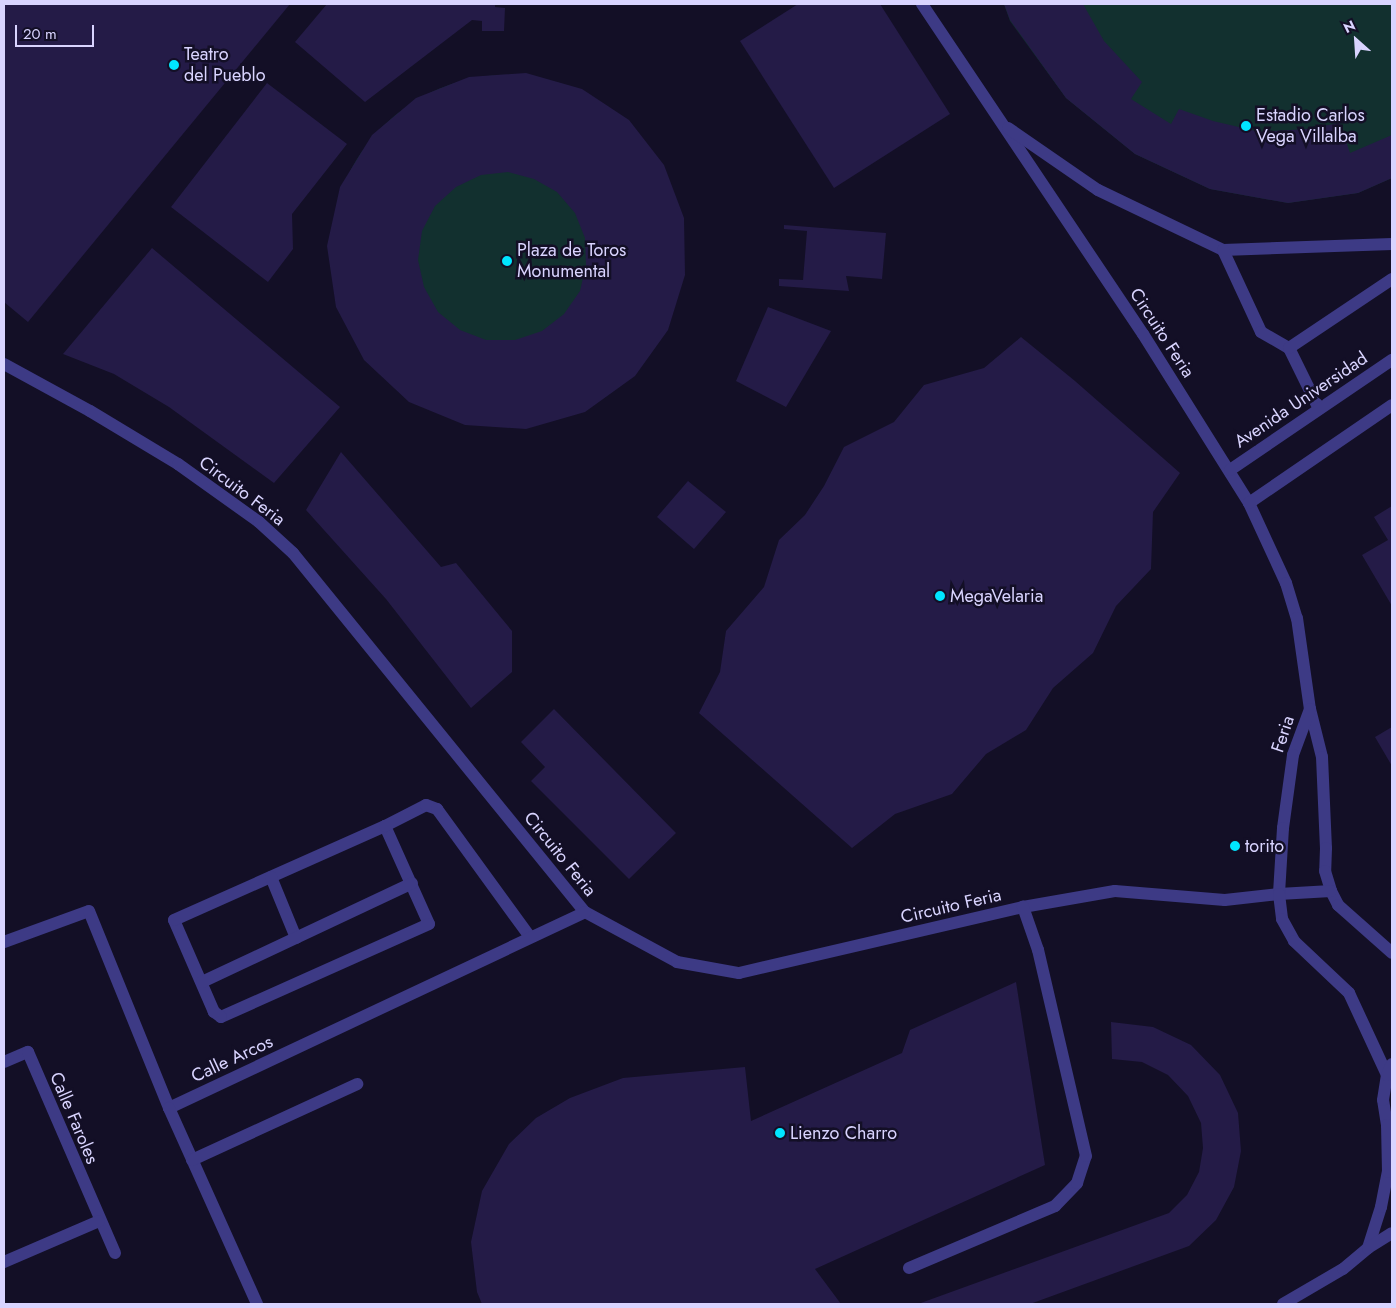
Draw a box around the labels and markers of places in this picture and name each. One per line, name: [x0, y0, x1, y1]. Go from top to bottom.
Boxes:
place label: Teatro del Pueblo: [184, 44, 266, 86]
marker: Teatro del Pueblo: [168, 59, 180, 71]
place label: Estadio Carlos Vega Villalba: [1256, 105, 1365, 148]
marker: Estadio Carlos Vega Villalba: [1240, 120, 1252, 132]
place label: Plaza de Toros Monumental: [517, 240, 626, 282]
marker: Plaza de Toros Monumental: [501, 255, 513, 267]
place label: MegaVelaria: [950, 585, 1043, 607]
marker: MegaVelaria: [934, 590, 946, 602]
place label: torito: [1245, 835, 1284, 857]
marker: torito: [1229, 840, 1241, 852]
place label: Lienzo Charro: [790, 1122, 897, 1144]
marker: Lienzo Charro: [774, 1127, 786, 1139]

